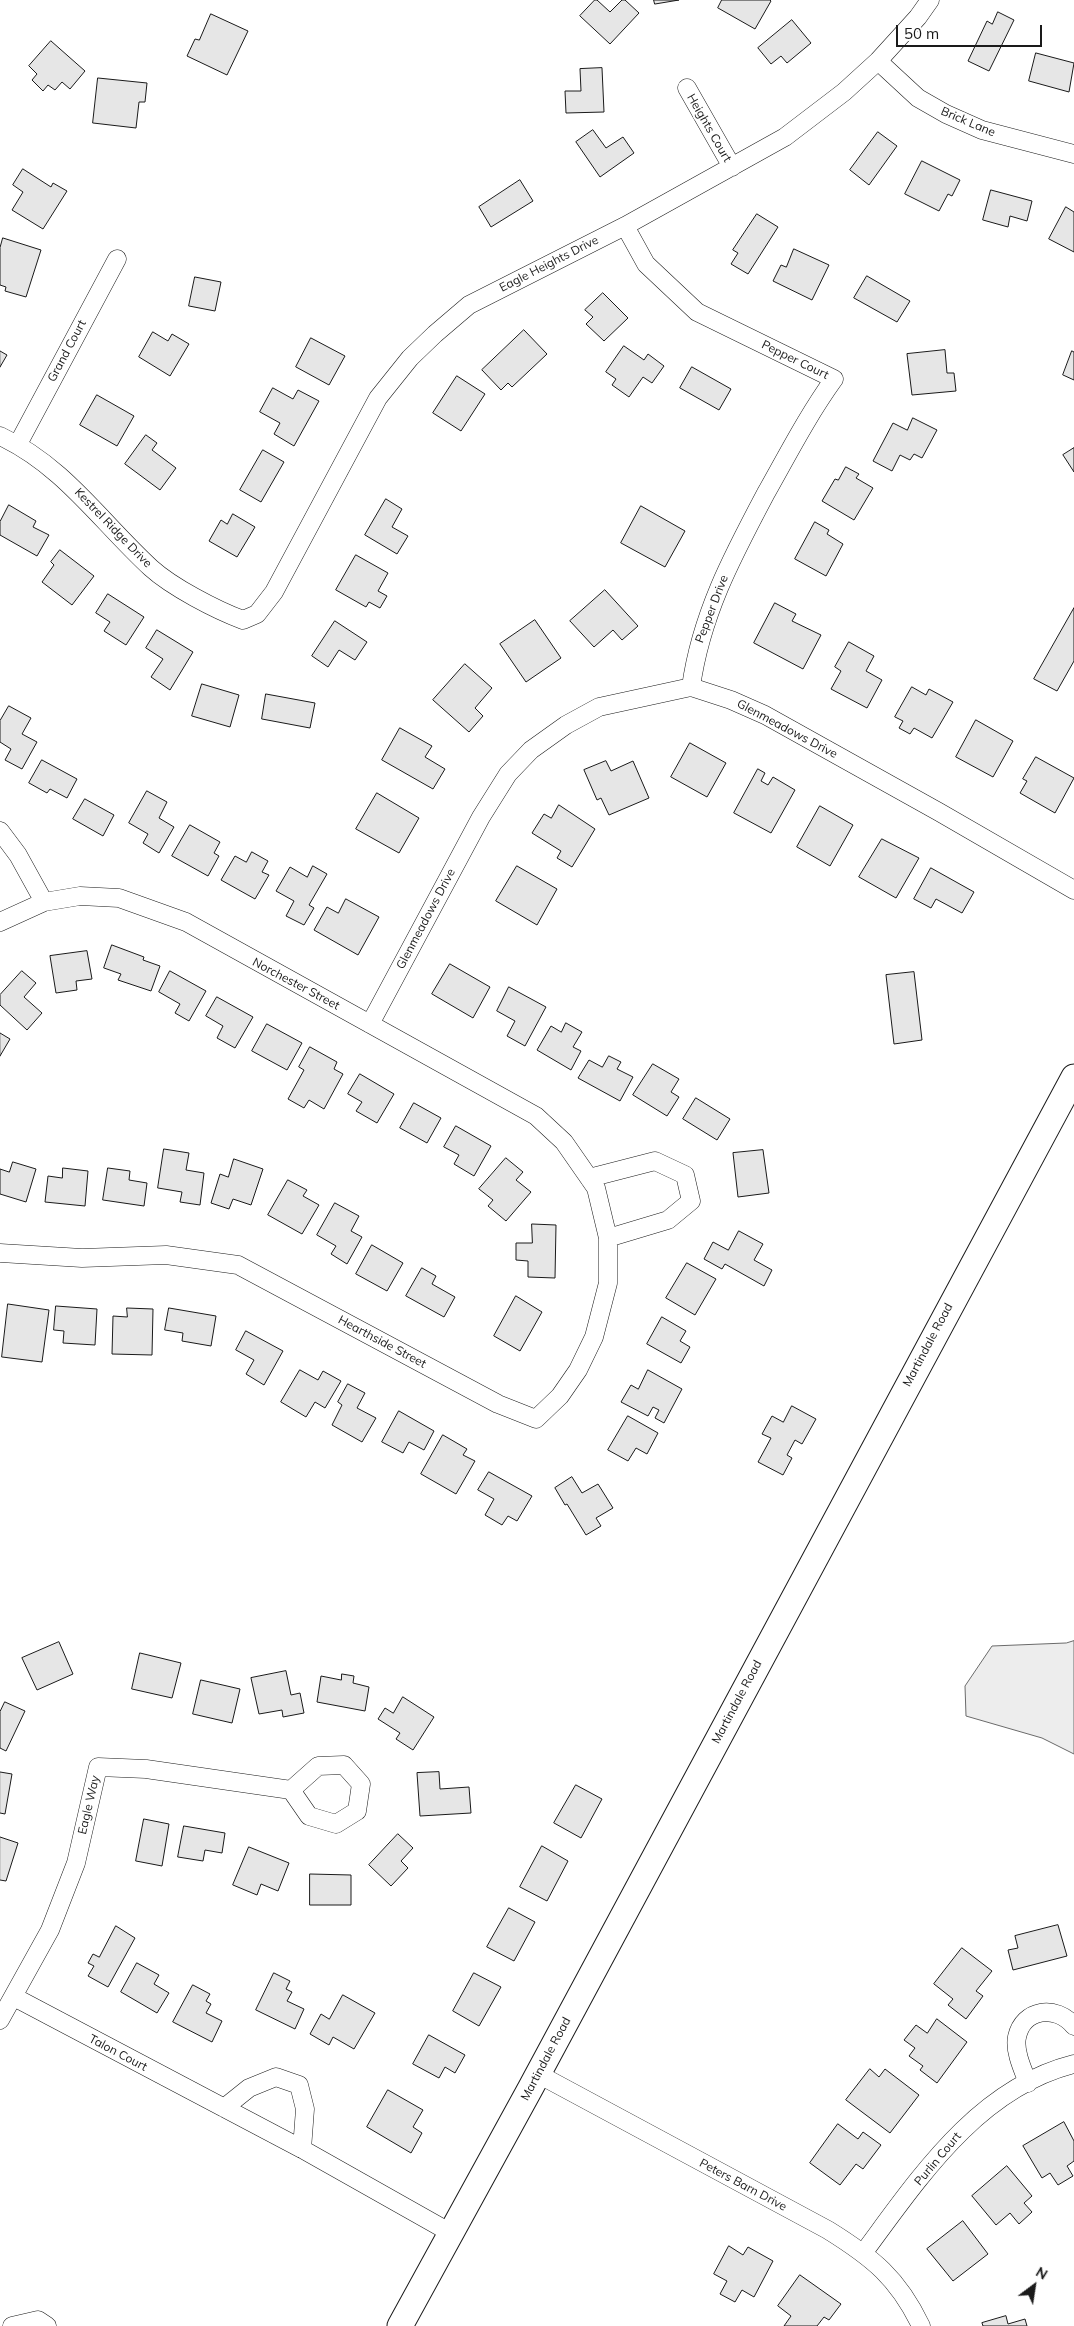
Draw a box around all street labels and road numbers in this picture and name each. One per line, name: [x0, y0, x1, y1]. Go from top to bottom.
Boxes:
street label: Heights Court: [684, 91, 734, 165]
street label: Brick Lane: [939, 104, 997, 140]
street label: Eagle Heights Drive: [497, 233, 601, 295]
street label: Grand Court: [45, 318, 89, 384]
street label: Pepper Court: [759, 338, 831, 382]
street label: Kestrel Ridge Drive: [71, 485, 155, 571]
street label: Pepper Drive: [692, 573, 732, 645]
street label: Glenmeadows Drive: [734, 696, 840, 762]
street label: Glenmeadows Drive: [393, 866, 459, 972]
street label: Norchester Street: [250, 955, 342, 1013]
street label: Martindale Road: [900, 1301, 956, 1389]
street label: Hearthside Street: [335, 1313, 429, 1371]
street label: Martindale Road: [709, 1658, 765, 1746]
street label: Eagle Way: [75, 1774, 103, 1836]
street label: Martindale Road: [518, 2015, 574, 2103]
street label: Talon Court: [86, 2032, 150, 2074]
street label: Purlin Court: [911, 2129, 965, 2189]
street label: Peters Barn Drive: [697, 2156, 789, 2214]

